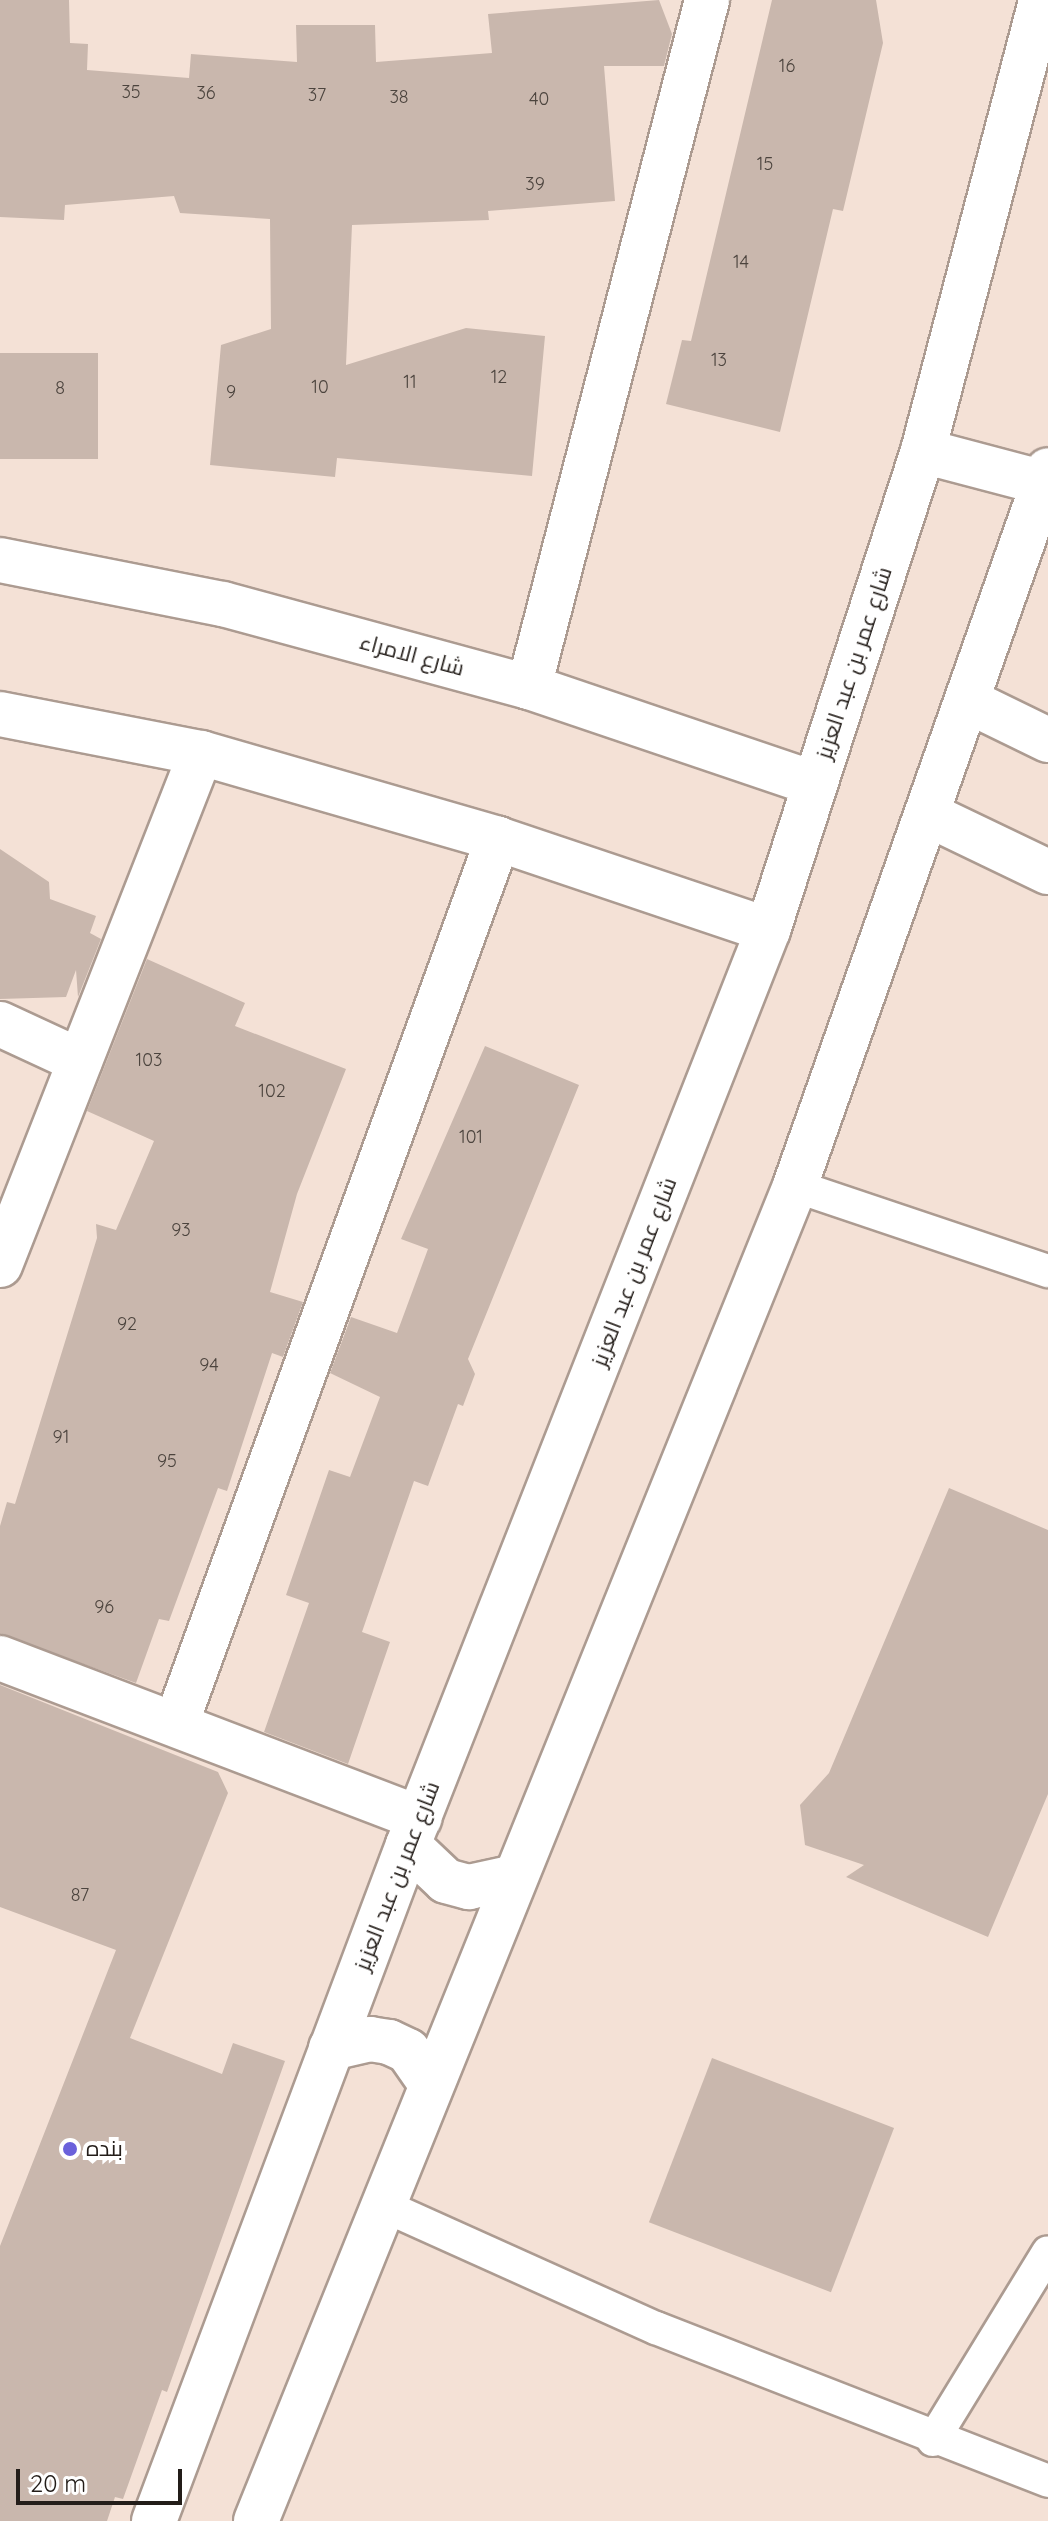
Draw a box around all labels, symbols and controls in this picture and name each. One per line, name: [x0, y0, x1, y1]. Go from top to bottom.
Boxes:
house number: 16: [779, 55, 795, 77]
house number: 35: [121, 81, 141, 103]
house number: 36: [196, 82, 216, 104]
house number: 37: [308, 84, 326, 106]
house number: 38: [389, 86, 409, 108]
house number: 40: [529, 88, 549, 110]
house number: 15: [757, 153, 773, 175]
house number: 39: [525, 173, 545, 195]
house number: 14: [733, 251, 749, 273]
house number: 13: [711, 349, 727, 371]
house number: 12: [491, 366, 507, 388]
house number: 11: [403, 371, 417, 393]
house number: 10: [311, 376, 329, 398]
house number: 8: [55, 377, 65, 399]
house number: 9: [226, 381, 236, 403]
street label: شارع عمر بن عبد العزيز: [810, 564, 898, 762]
street label: شارع الامراء: [357, 628, 467, 682]
house number: 103: [136, 1049, 162, 1071]
house number: 102: [258, 1080, 286, 1102]
house number: 101: [459, 1126, 483, 1148]
street label: شارع عمر بن عبد العزيز: [586, 1174, 682, 1370]
house number: 93: [171, 1219, 191, 1241]
house number: 92: [117, 1313, 137, 1335]
house number: 94: [199, 1354, 219, 1376]
house number: 91: [53, 1426, 69, 1448]
house number: 95: [157, 1450, 177, 1472]
house number: 96: [94, 1596, 114, 1618]
street label: شارع عمر بن عبد العزيز: [349, 1778, 445, 1974]
house number: 87: [71, 1884, 89, 1906]
place label: بنده: [86, 2136, 123, 2162]
marker: بنده: [61, 2140, 79, 2158]
scale bar: [20, 2453, 186, 2503]
text: 20 m: [30, 2468, 86, 2498]

